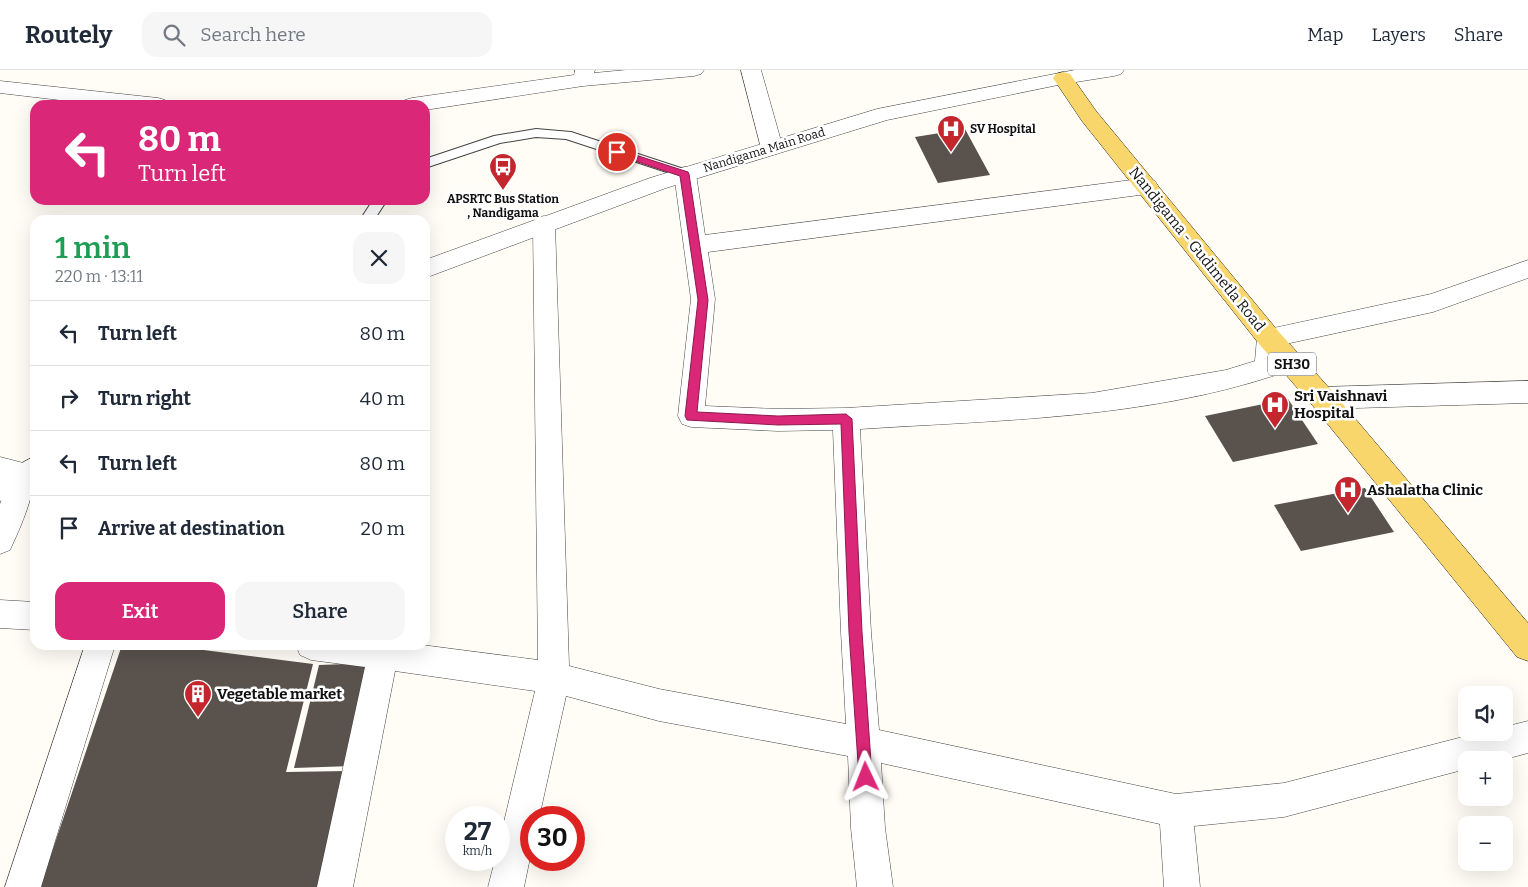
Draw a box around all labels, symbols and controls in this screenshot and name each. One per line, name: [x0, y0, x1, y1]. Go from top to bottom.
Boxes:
search box: [142, 12, 492, 57]
text: Routely: [25, 21, 112, 49]
icon: search: [160, 21, 188, 49]
text: Search here: [200, 23, 306, 46]
text: Map: [1307, 24, 1343, 46]
text: Layers: [1371, 24, 1426, 46]
text: Share: [1454, 24, 1503, 46]
hospital icon: SV Hospital: [936, 114, 966, 153]
text: 80 m: [138, 118, 221, 160]
icon: left: [55, 120, 120, 185]
place label: SV Hospital: [970, 122, 1036, 136]
street label: Nandigama Main Road: [701, 125, 827, 175]
pin: [596, 131, 638, 173]
icon: arrive: [603, 138, 631, 166]
bus stop icon: APSRTC Bus Station , Nandigama: [488, 152, 518, 191]
text: Turn left: [138, 160, 226, 187]
street label: Nandigama - Gudimetla Road: [1125, 163, 1269, 335]
place label: APSRTC Bus Station , Nandigama: [447, 192, 559, 220]
text: 1 min: [55, 230, 130, 266]
button: close: [353, 232, 405, 284]
text: 220 m · 13:11: [55, 267, 143, 286]
icon: left: [55, 319, 83, 347]
text: Turn left: [98, 322, 177, 345]
text: 80 m: [359, 322, 405, 345]
road number: SH30: [1268, 352, 1316, 376]
icon: right: [55, 384, 83, 412]
text: Turn right: [98, 387, 191, 410]
text: 40 m: [360, 387, 405, 410]
place label: Sri Vaishnavi Hospital: [1294, 387, 1388, 422]
hospital icon: Sri Vaishnavi Hospital: [1260, 390, 1290, 429]
icon: left: [55, 449, 83, 477]
text: Turn left: [98, 452, 177, 475]
text: 80 m: [359, 452, 405, 475]
hospital icon: Ashalatha Clinic: [1333, 475, 1363, 514]
place label: Ashalatha Clinic: [1367, 481, 1483, 499]
icon: arrive: [55, 514, 83, 542]
text: Arrive at destination: [98, 517, 285, 540]
text: 20 m: [361, 517, 405, 540]
button: Exit: [55, 582, 225, 640]
button: Share: [235, 582, 405, 640]
building icon: Vegetable market: [183, 679, 213, 718]
place label: Vegetable market: [217, 685, 342, 703]
map controls: [1458, 686, 1513, 871]
button: sound: [1458, 686, 1513, 741]
position arrow: [839, 750, 891, 802]
button: +: [1458, 751, 1513, 806]
speed limit sign: 30: [520, 806, 585, 871]
button: −: [1458, 816, 1513, 871]
text: 27: [464, 817, 491, 847]
text: km/h: [463, 844, 492, 858]

